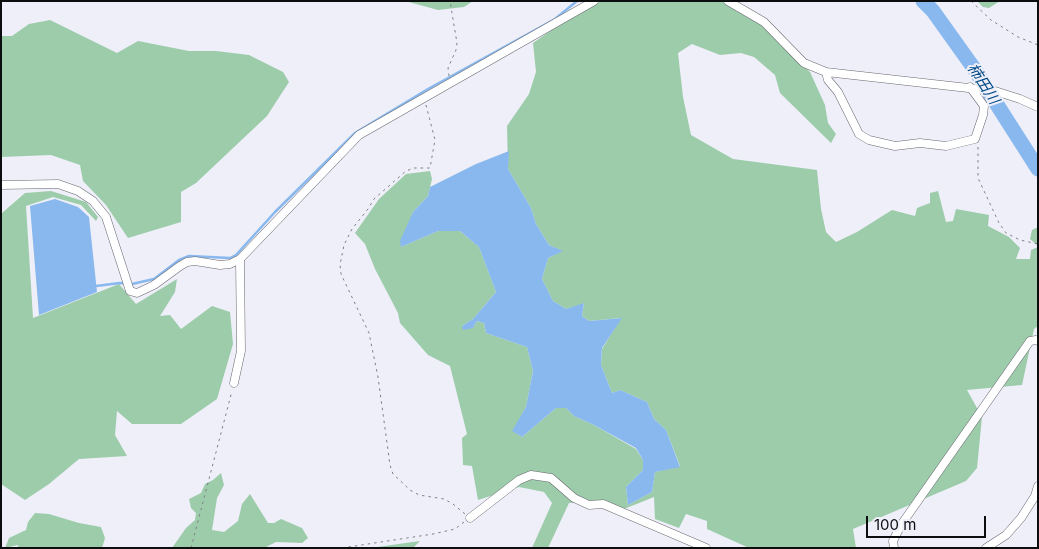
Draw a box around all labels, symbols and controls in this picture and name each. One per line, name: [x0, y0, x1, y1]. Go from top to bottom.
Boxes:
water label: 柿田川: [963, 60, 1003, 108]
scale bar: [869, 506, 989, 538]
text: 100 m: [874, 515, 916, 534]

